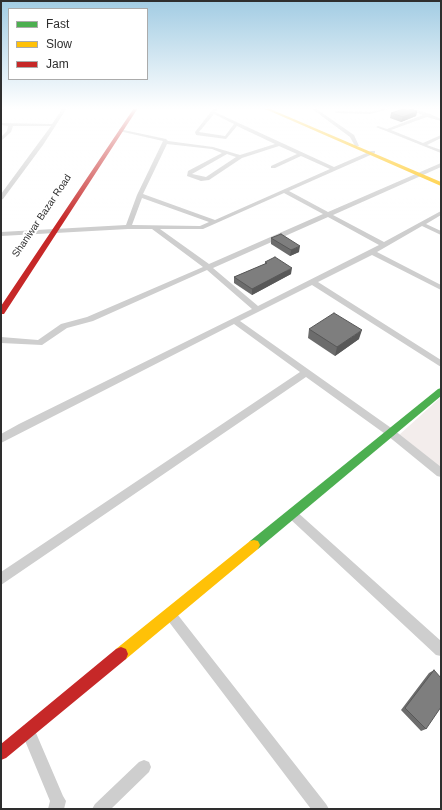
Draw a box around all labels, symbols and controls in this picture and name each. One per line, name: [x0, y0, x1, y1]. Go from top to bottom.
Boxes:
legend: [8, 8, 148, 80]
text: Fast: [46, 17, 69, 31]
text: Slow: [46, 37, 72, 51]
text: Jam: [46, 57, 69, 71]
street label: Shaniwar Bazar Road: [10, 172, 74, 260]

